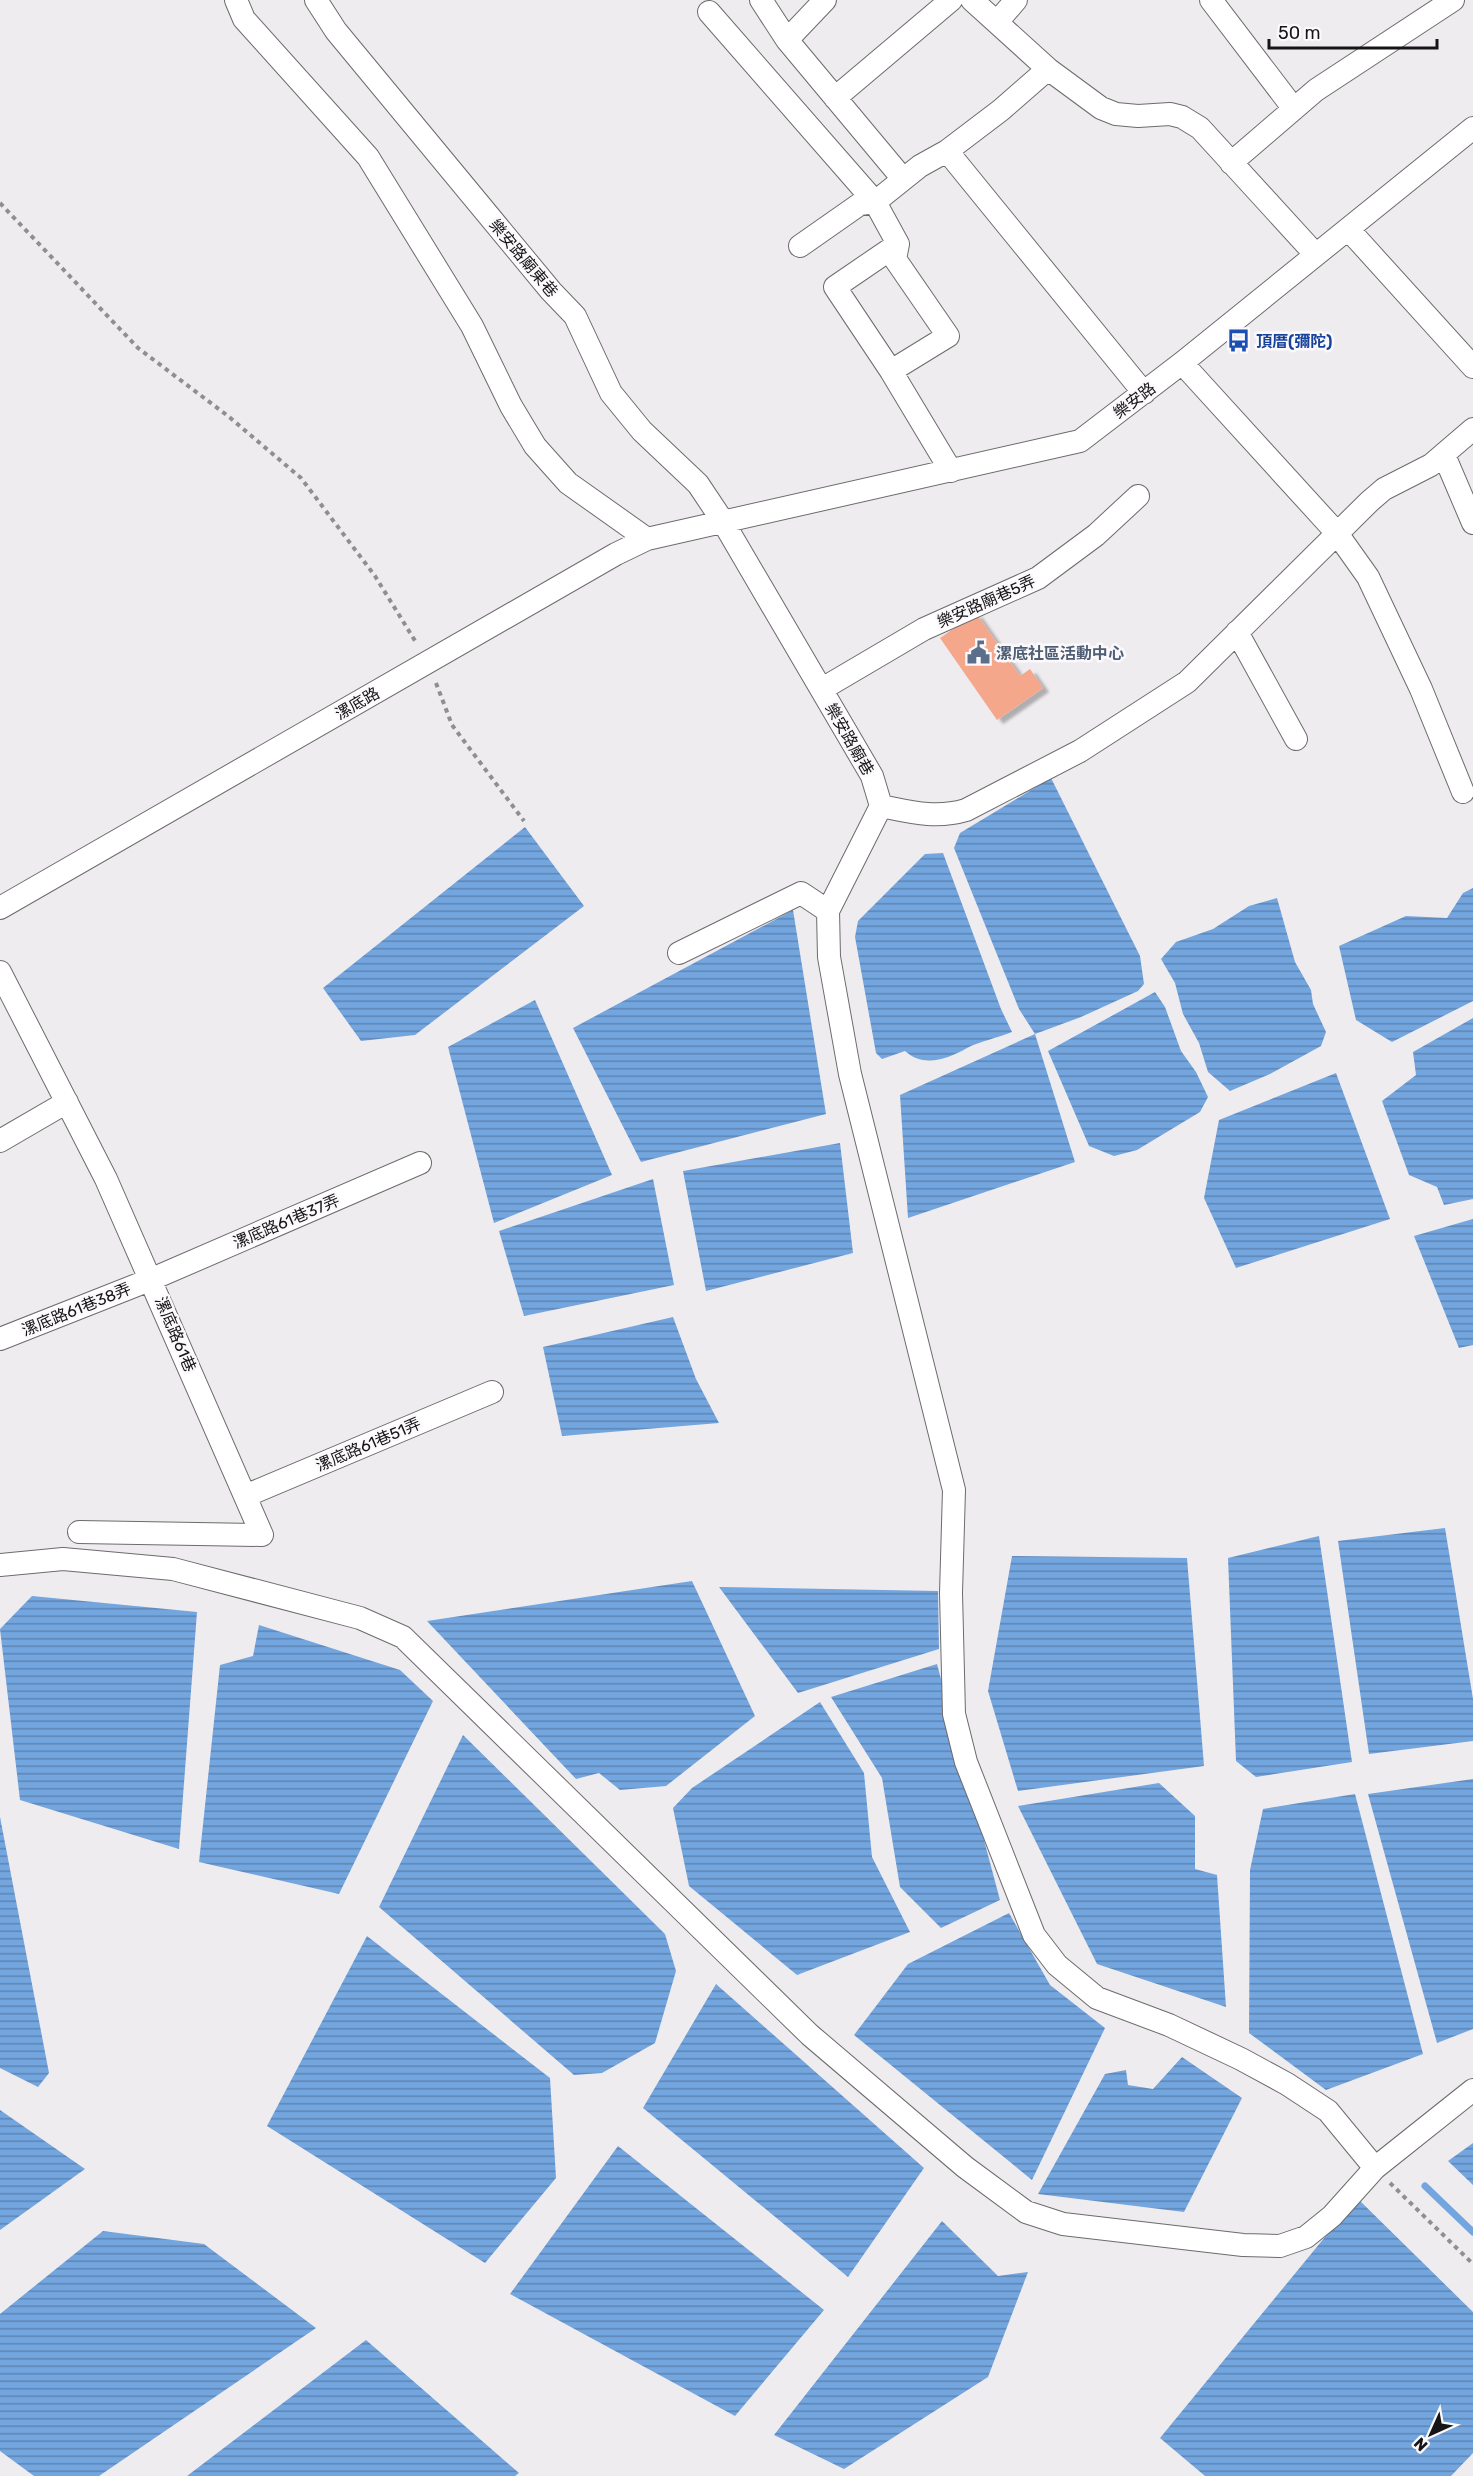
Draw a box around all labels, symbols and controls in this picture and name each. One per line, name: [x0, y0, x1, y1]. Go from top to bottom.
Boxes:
scale bar: [1269, 12, 1437, 50]
text: 50 m: [1278, 22, 1321, 44]
street label: 樂安路廟東巷: [485, 215, 562, 301]
bus stop icon: 頂厝(彌陀): [1225, 328, 1251, 354]
place label: 頂厝(彌陀): [1256, 332, 1332, 351]
street label: 樂安路: [1109, 378, 1159, 422]
street label: 樂安路廟巷5弄: [934, 571, 1038, 632]
public building icon: 漯底社區活動中心: [965, 640, 991, 666]
place label: 漯底社區活動中心: [996, 644, 1124, 663]
street label: 漯底路: [332, 683, 383, 724]
street label: 樂安路廟巷: [821, 700, 878, 779]
street label: 漯底路61巷37弄: [230, 1190, 342, 1252]
street label: 漯底路61巷38弄: [19, 1279, 133, 1340]
street label: 漯底路61巷: [151, 1294, 200, 1375]
street label: 漯底路61巷51弄: [313, 1414, 424, 1475]
north arrow: [1401, 2404, 1461, 2464]
text: N: [1410, 2433, 1432, 2455]

